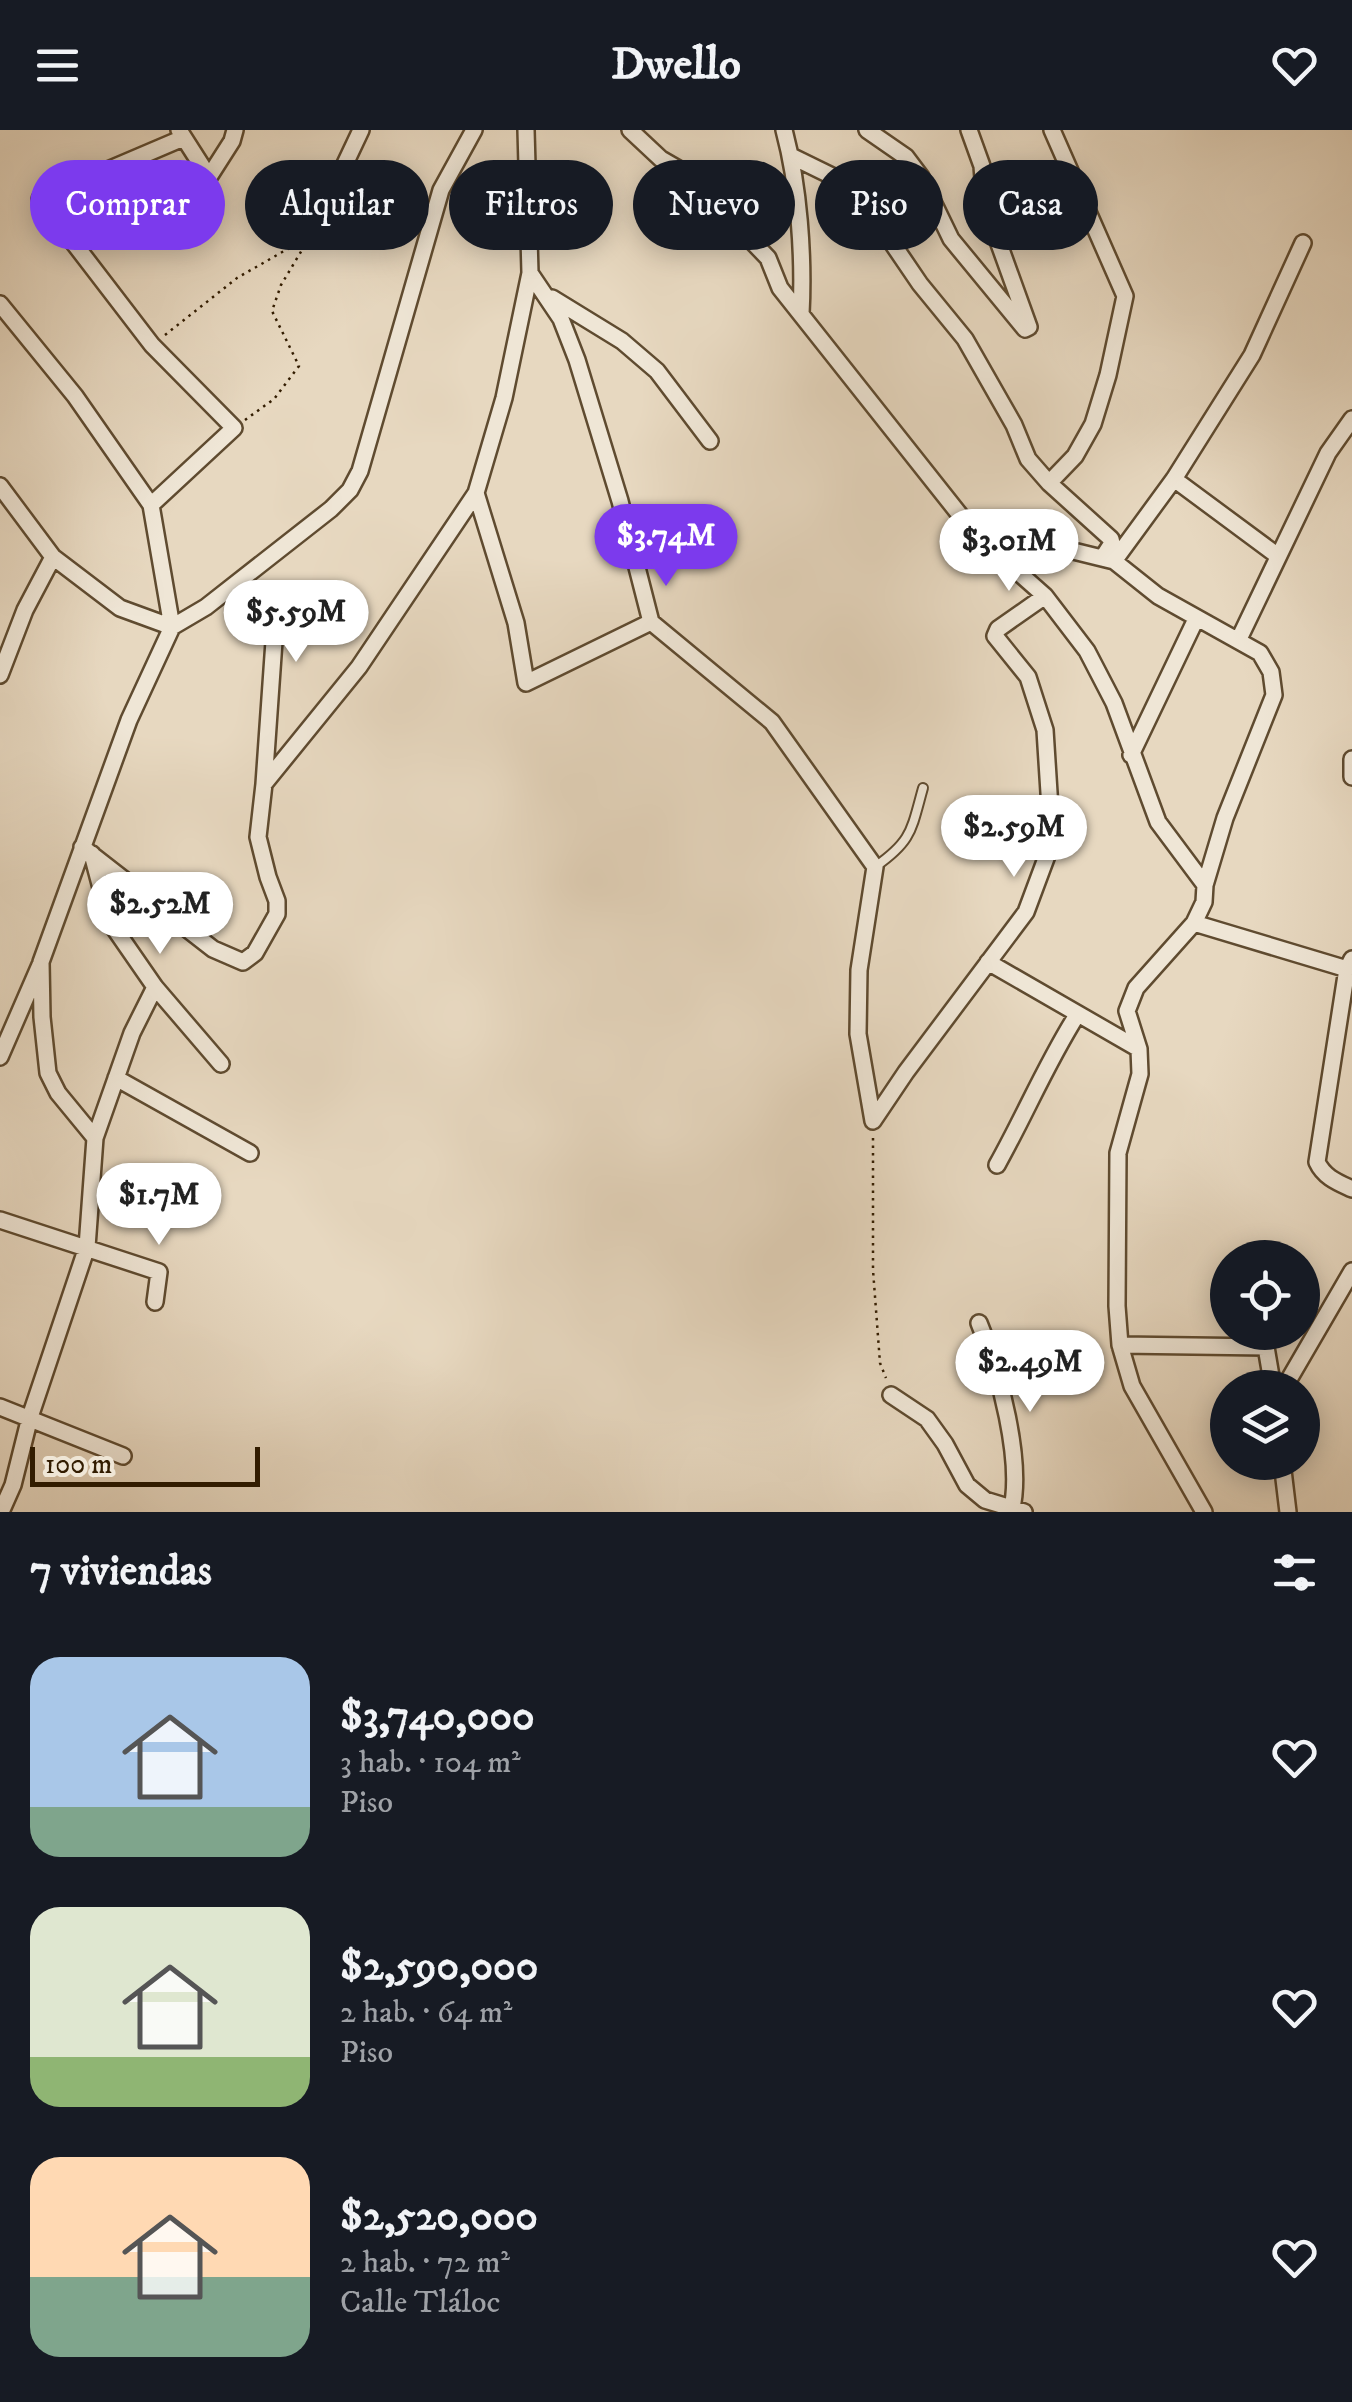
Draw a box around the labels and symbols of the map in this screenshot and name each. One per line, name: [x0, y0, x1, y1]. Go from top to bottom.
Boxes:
pin: $3.74M: [585, 504, 747, 589]
pin: $3.01M: [928, 509, 1090, 594]
pin: $5.59M: [215, 580, 377, 665]
pin: $2.59M: [933, 795, 1095, 880]
pin: $2.52M: [79, 872, 241, 957]
pin: $1.7M: [89, 1163, 229, 1248]
pin: $2.49M: [949, 1330, 1111, 1415]
scale bar: [30, 1442, 260, 1486]

